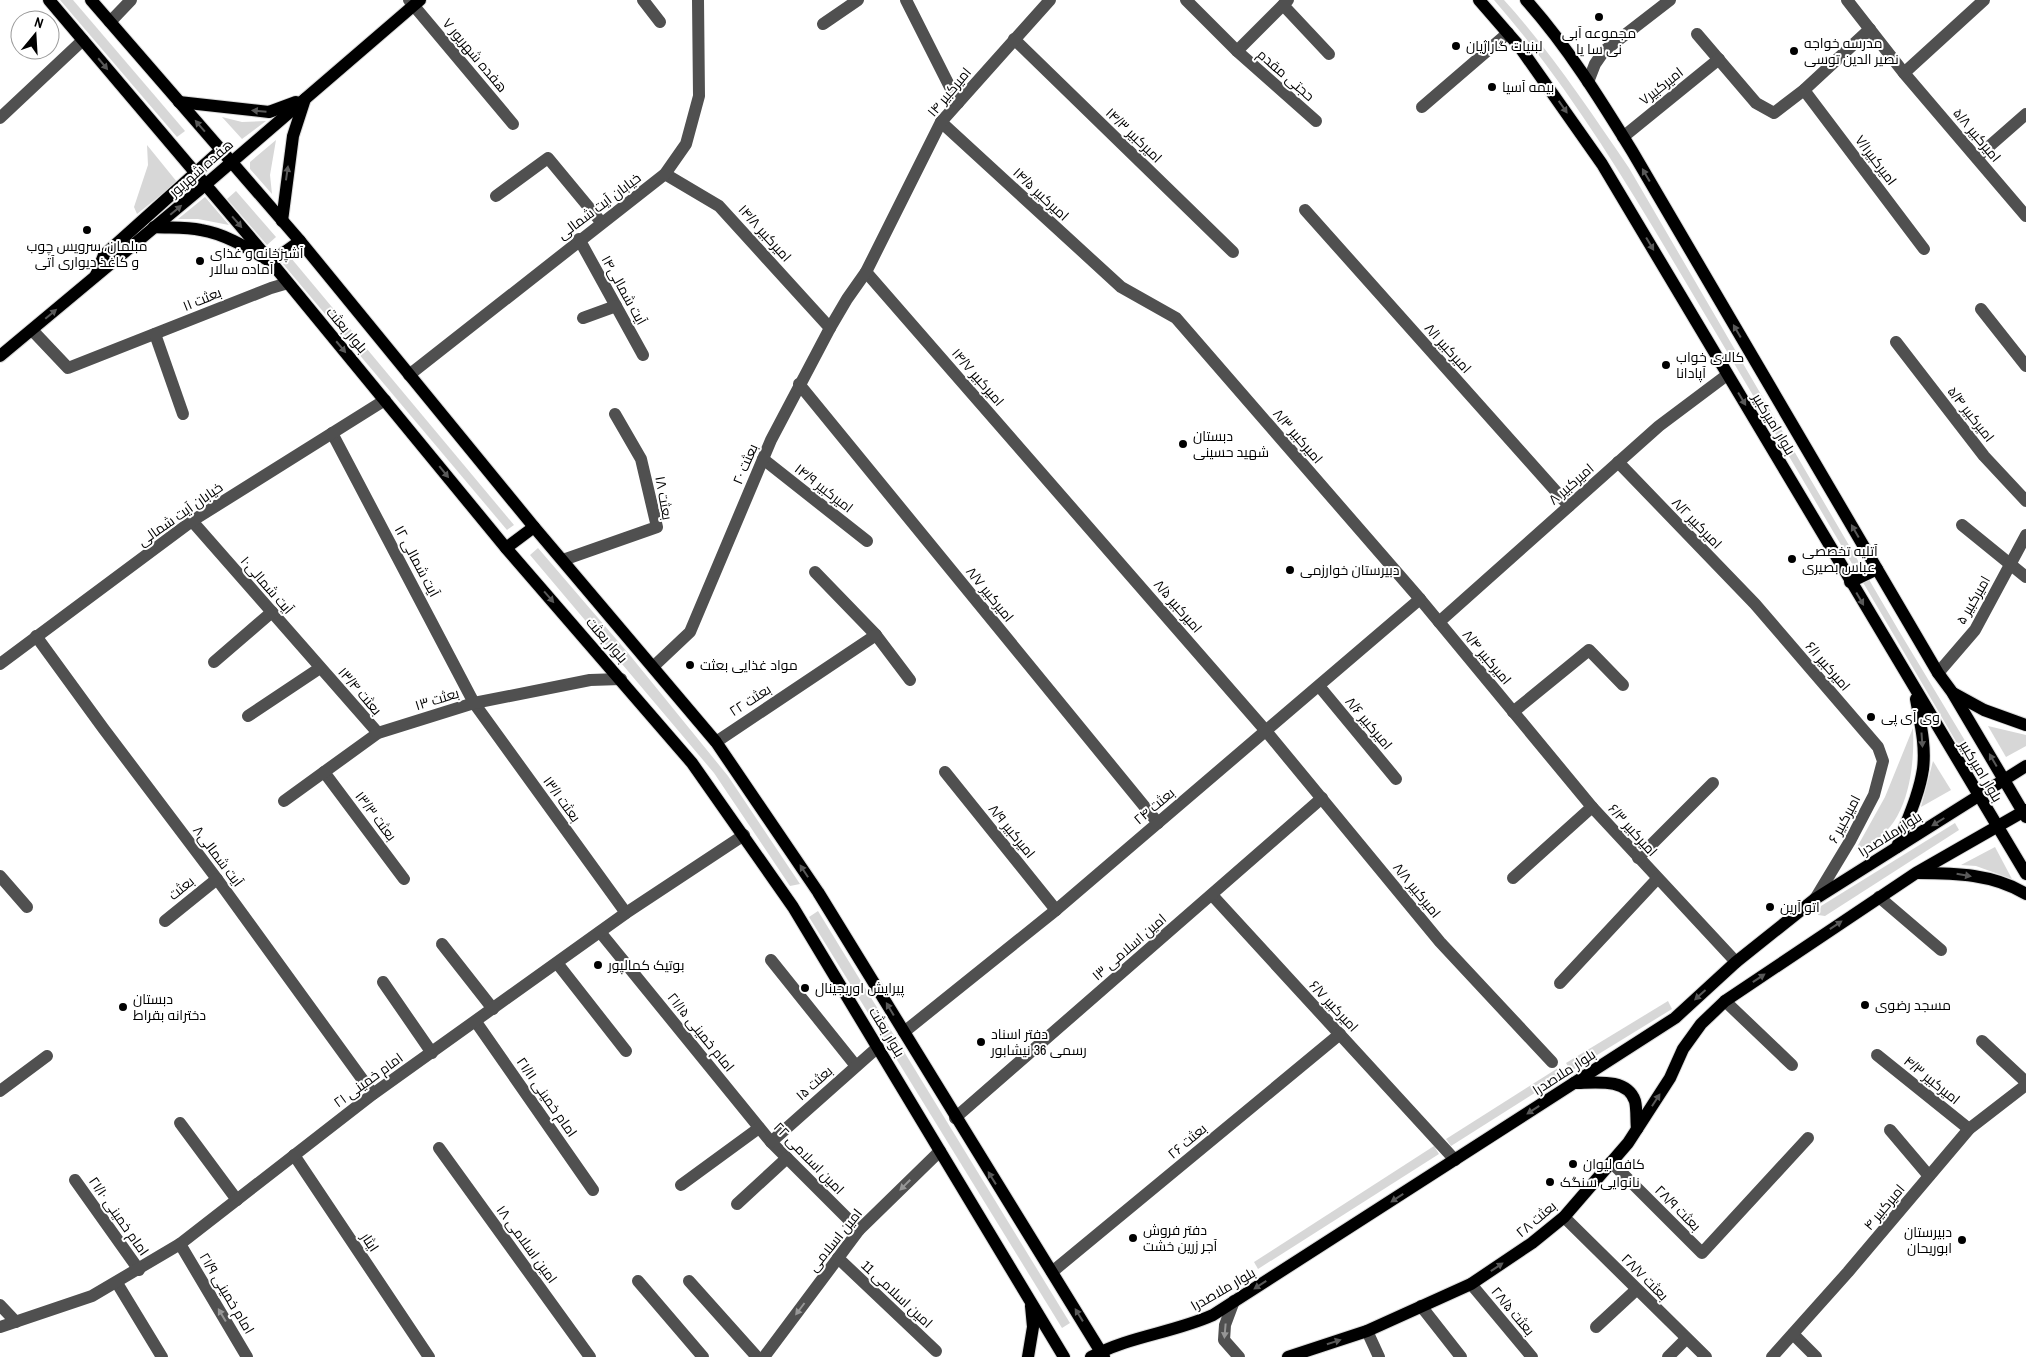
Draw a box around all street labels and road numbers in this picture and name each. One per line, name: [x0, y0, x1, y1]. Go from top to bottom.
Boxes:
street label: هفده شهریور ۷: [439, 14, 511, 96]
street label: حجتی مقدم: [1253, 45, 1318, 106]
street label: امیرکبیر۷: [1635, 63, 1687, 109]
street label: امیرکبیر ۱۴: [923, 64, 975, 120]
street label: امیرکبیر ۱۴/۳: [1102, 104, 1166, 166]
street label: امیرکبیر ۵/۸: [1949, 104, 2005, 166]
street label: امیرکبیر۷/۱: [1851, 131, 1901, 189]
street label: هفده شهریور: [164, 135, 237, 202]
street label: امیرکبیر ۱۴/۵: [1009, 164, 1073, 224]
street label: خیابان آیت شمالی: [554, 169, 644, 243]
street label: امیرکبیر ۱۴/۸: [735, 201, 795, 265]
street label: آیت شمالی۱۴: [597, 252, 651, 328]
street label: بعثت ۱۱: [180, 283, 224, 315]
street label: بلوار بعثت: [322, 303, 372, 357]
street label: امیرکبیر ۸/۱: [1421, 319, 1475, 377]
street label: امیرکبیر ۱۴/۷: [948, 344, 1008, 410]
street label: امیرکبیر ۵/۴: [1944, 383, 1998, 445]
street label: بلوار امیرکبیر: [1748, 389, 1799, 458]
street label: امیرکبیر ۸/۳: [1269, 405, 1327, 467]
street label: بعثت ۲۰: [728, 441, 762, 487]
street label: امیرکبیر ۱۴/۹: [791, 459, 857, 517]
street label: امیرکبیر ۸: [1545, 459, 1597, 509]
street label: بعثت ۱۸: [651, 475, 677, 521]
street label: خیابان آیت شمالی: [134, 478, 226, 550]
street label: امیرکبیر ۸/۲: [1668, 493, 1726, 553]
street label: آیت شمالی ۱۲: [391, 522, 443, 600]
street label: آیت شمالی۱۰: [237, 552, 297, 618]
street label: امیرکبیر ۸/۷: [962, 563, 1018, 625]
street label: امیرکبیر ۵: [1952, 573, 1994, 627]
street label: امیرکبیر ۸/۵: [1150, 576, 1206, 636]
street label: بلوار بعثت: [582, 613, 632, 667]
street label: امیرکبیر ۸/۴: [1459, 626, 1515, 688]
street label: امیرکبیر ۶/۱: [1802, 638, 1854, 694]
street label: بعثت ۱۳/۴: [334, 663, 386, 719]
street label: بعثت ۲۲: [726, 680, 774, 720]
street label: بعثت ۱۳: [413, 684, 461, 714]
street label: امیرکبیر ۸/۶: [1342, 693, 1396, 753]
street label: بلوار امیرکبیر: [1955, 736, 2006, 805]
street label: بعثت ۱۳/۱: [539, 772, 585, 826]
street label: بعثت ۲۴: [1130, 784, 1178, 828]
street label: بعثت ۱۳/۳: [351, 787, 401, 845]
street label: امیرکبیر ۶: [1824, 792, 1864, 846]
street label: امیرکبیر ۸/۹: [985, 800, 1039, 862]
street label: امیرکبیر ۶/۳: [1605, 800, 1661, 860]
street label: بلوار ملاصدرا: [1855, 807, 1925, 861]
street label: آیت شمالی۸: [189, 822, 247, 890]
street label: امیرکبیر ۸/۸: [1389, 859, 1445, 921]
street label: بعثت: [164, 872, 198, 904]
street label: امین اسلامی ۱۳: [1088, 910, 1170, 984]
street label: امیرکبیر ۶/۷: [1306, 976, 1362, 1036]
street label: امام خمینی ۲۱/۱۵: [663, 989, 738, 1076]
street label: بلوار بعثت: [865, 1004, 909, 1060]
street label: بلوار ملاصدرا: [1529, 1045, 1599, 1099]
street label: امام خمینی ۲۱: [330, 1049, 407, 1112]
street label: امیرکبیر ۴/۳: [1900, 1052, 1964, 1108]
street label: امام خمینی ۲۱/۱۱: [512, 1054, 581, 1141]
street label: بعثت ۱۵: [792, 1062, 836, 1104]
street label: امین اسلامی ۲۲: [770, 1118, 848, 1198]
street label: بعثت ۲۶: [1164, 1119, 1210, 1163]
street label: امام خمینی ۲۱/۱۰: [84, 1173, 153, 1260]
street label: امیرکبیر ۴: [1860, 1180, 1908, 1234]
street label: بعثت ۲۸/۹: [1651, 1181, 1705, 1235]
street label: بعثت ۲۸: [1512, 1197, 1560, 1241]
street label: امین اسلامی ۱۸: [493, 1201, 561, 1287]
street label: امین اسلامی: [804, 1205, 866, 1275]
street label: ایثار: [357, 1228, 383, 1255]
street label: امام خمینی ۲۱/۹: [195, 1249, 258, 1338]
street label: بعثت ۲۸/۷: [1618, 1250, 1672, 1304]
street label: امین اسلامی 11: [858, 1256, 936, 1332]
street label: بلوار ملاصدرا: [1188, 1263, 1258, 1315]
street label: بعثت ۲۸/۵: [1487, 1283, 1539, 1339]

